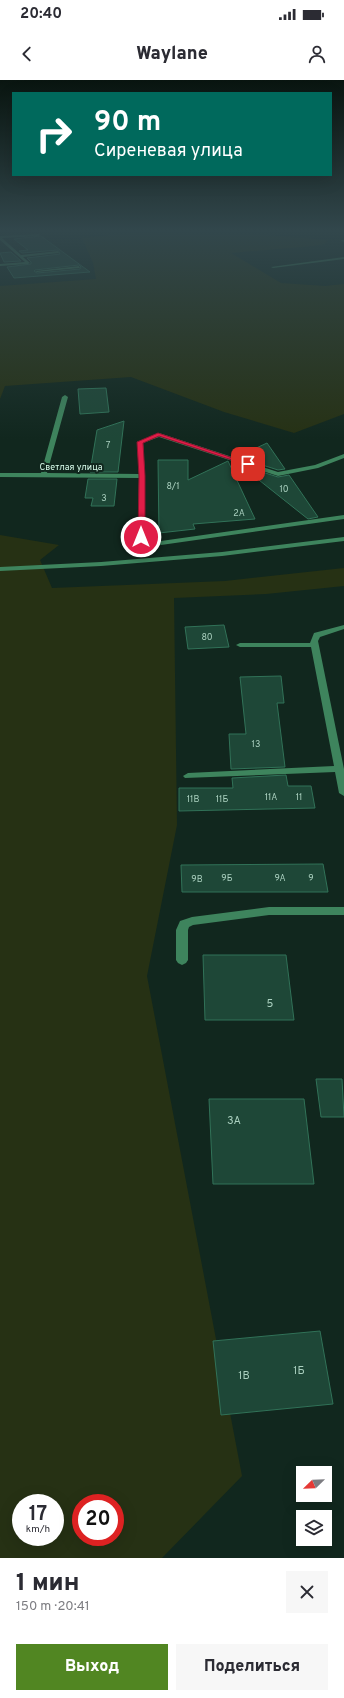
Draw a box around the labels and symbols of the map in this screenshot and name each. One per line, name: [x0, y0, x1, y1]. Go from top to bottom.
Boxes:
house number: 7: [106, 440, 111, 451]
pin: [231, 447, 265, 481]
street label: Светлая улица: [39, 462, 103, 473]
house number: 8/1: [167, 481, 180, 492]
house number: 10: [279, 484, 289, 495]
house number: 3: [101, 493, 107, 504]
house number: 2А: [233, 508, 245, 519]
position arrow: [120, 516, 162, 558]
house number: 80: [201, 632, 213, 643]
house number: 13: [252, 739, 260, 750]
house number: 11А: [265, 792, 277, 803]
house number: 11: [296, 792, 302, 803]
house number: 11В: [187, 794, 199, 805]
house number: 11Б: [216, 794, 228, 805]
house number: 9Б: [221, 873, 233, 884]
house number: 9А: [274, 873, 286, 884]
house number: 9: [308, 873, 314, 884]
house number: 9В: [191, 874, 203, 885]
house number: 5: [267, 997, 274, 1011]
house number: 3А: [227, 1114, 241, 1128]
house number: 1Б: [293, 1364, 305, 1378]
house number: 1В: [238, 1369, 250, 1383]
north arrow: [296, 1466, 332, 1502]
speed limit sign: 20: [72, 1494, 124, 1546]

